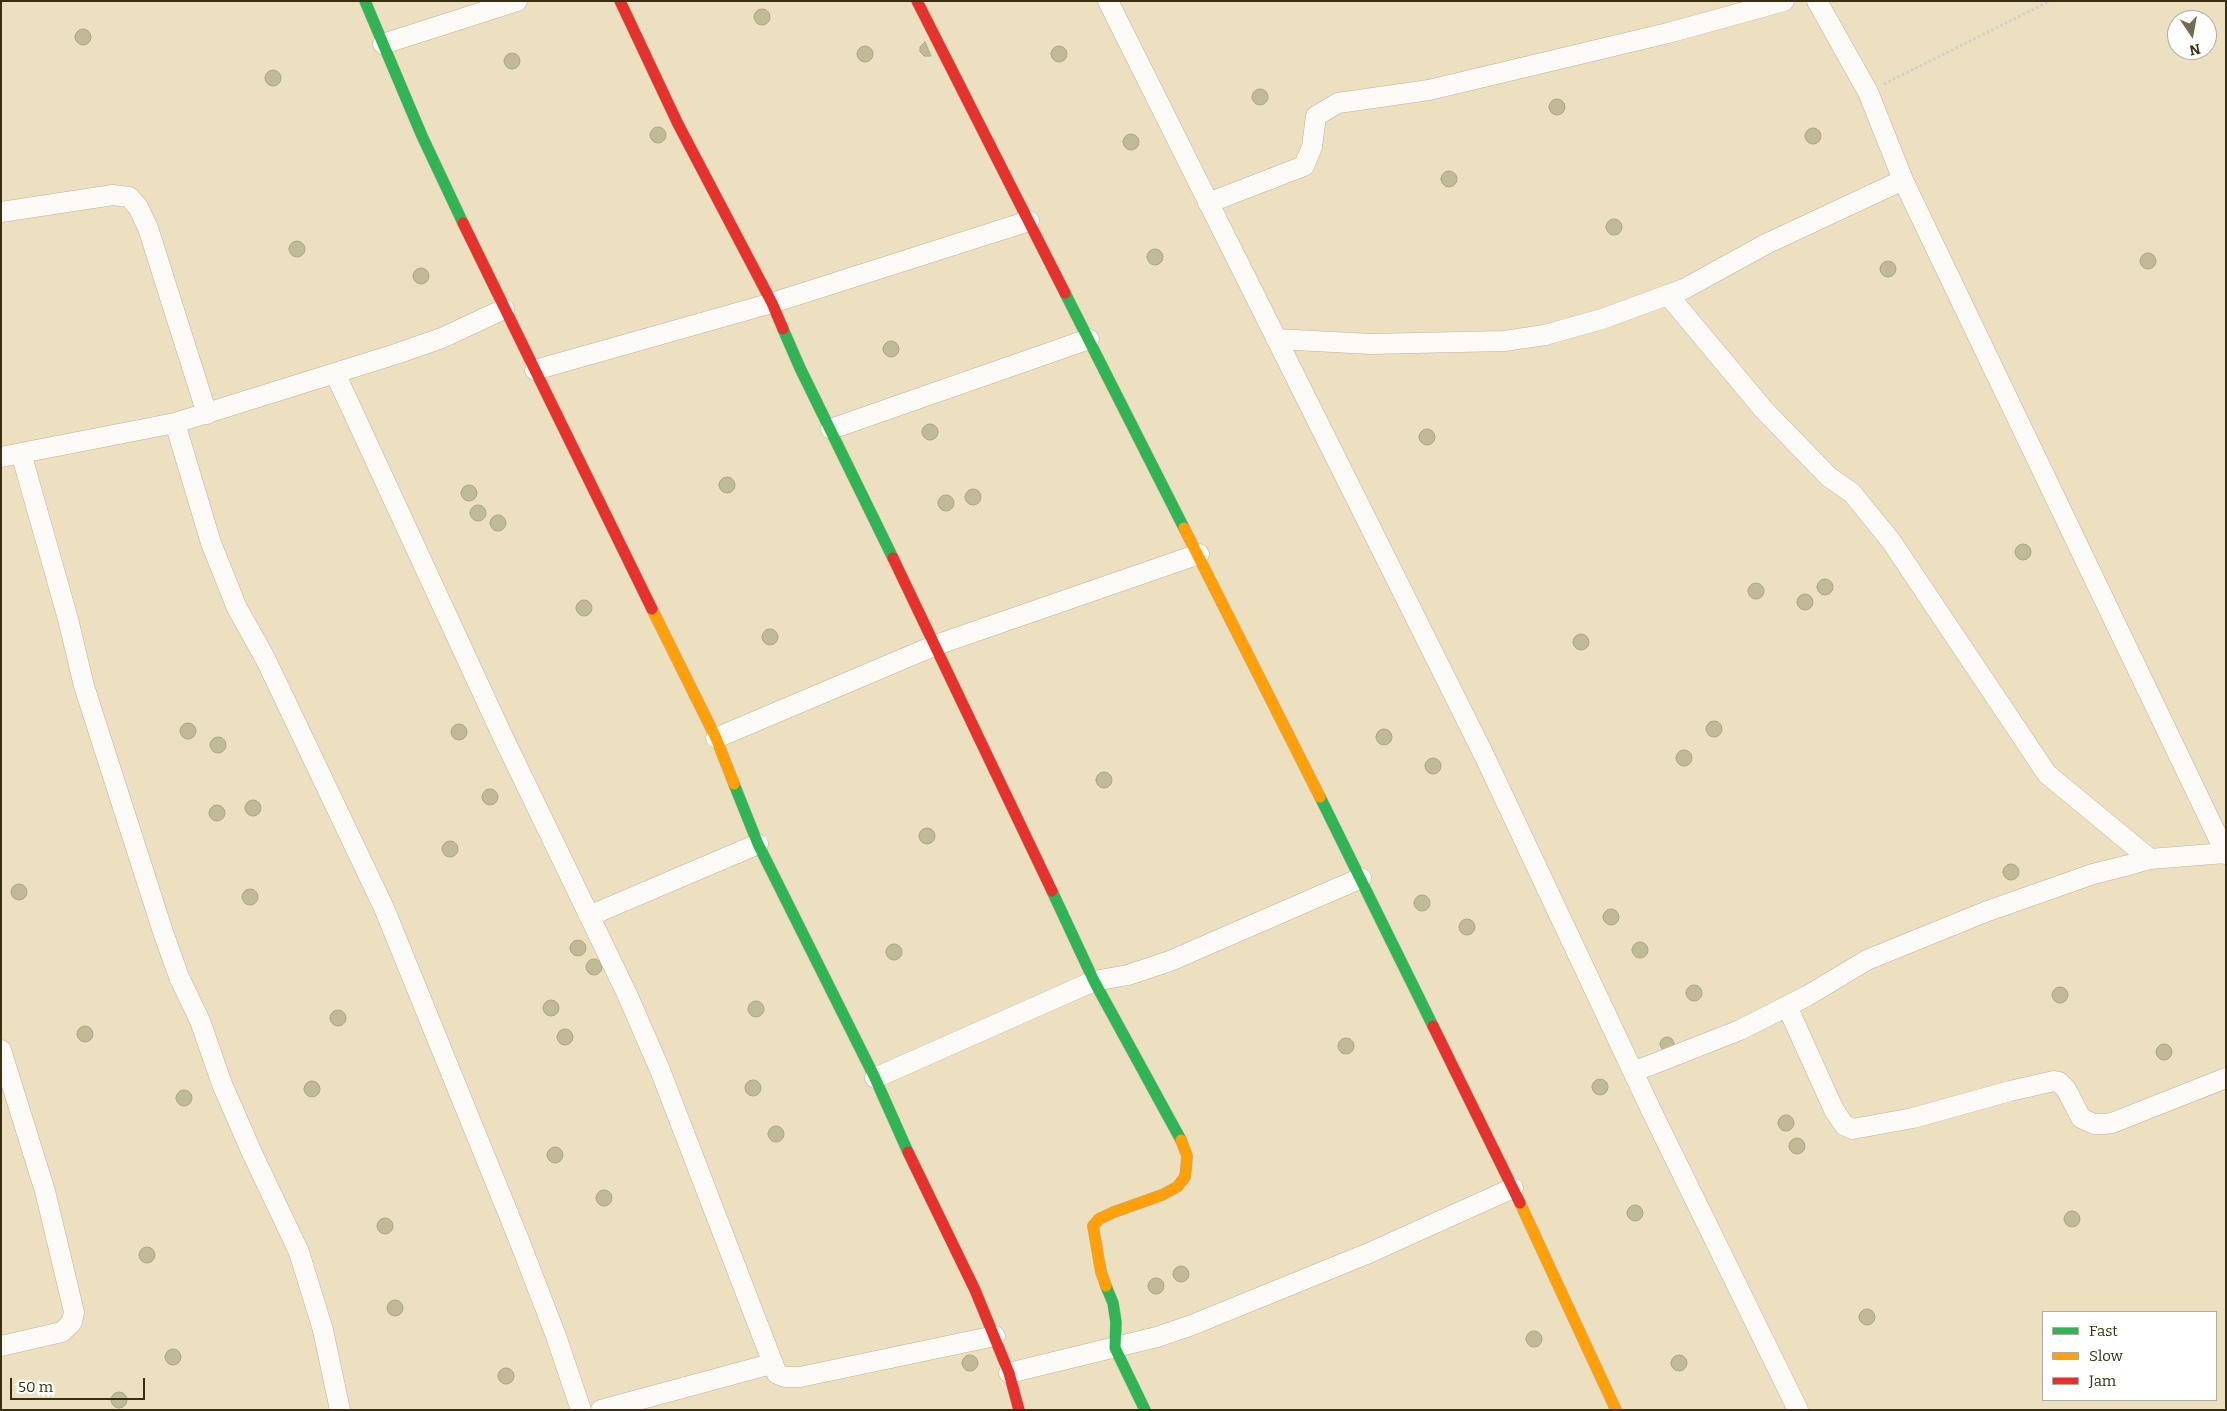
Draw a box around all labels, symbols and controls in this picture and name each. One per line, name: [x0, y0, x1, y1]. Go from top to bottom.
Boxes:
north arrow: [2167, 10, 2217, 60]
text: N: [2188, 40, 2202, 59]
legend: [2042, 1311, 2217, 1401]
text: Fast: [2089, 1322, 2118, 1340]
text: Slow: [2089, 1347, 2123, 1365]
scale bar: [12, 1368, 148, 1400]
text: Jam: [2089, 1372, 2116, 1390]
text: 50 m: [18, 1378, 53, 1396]

